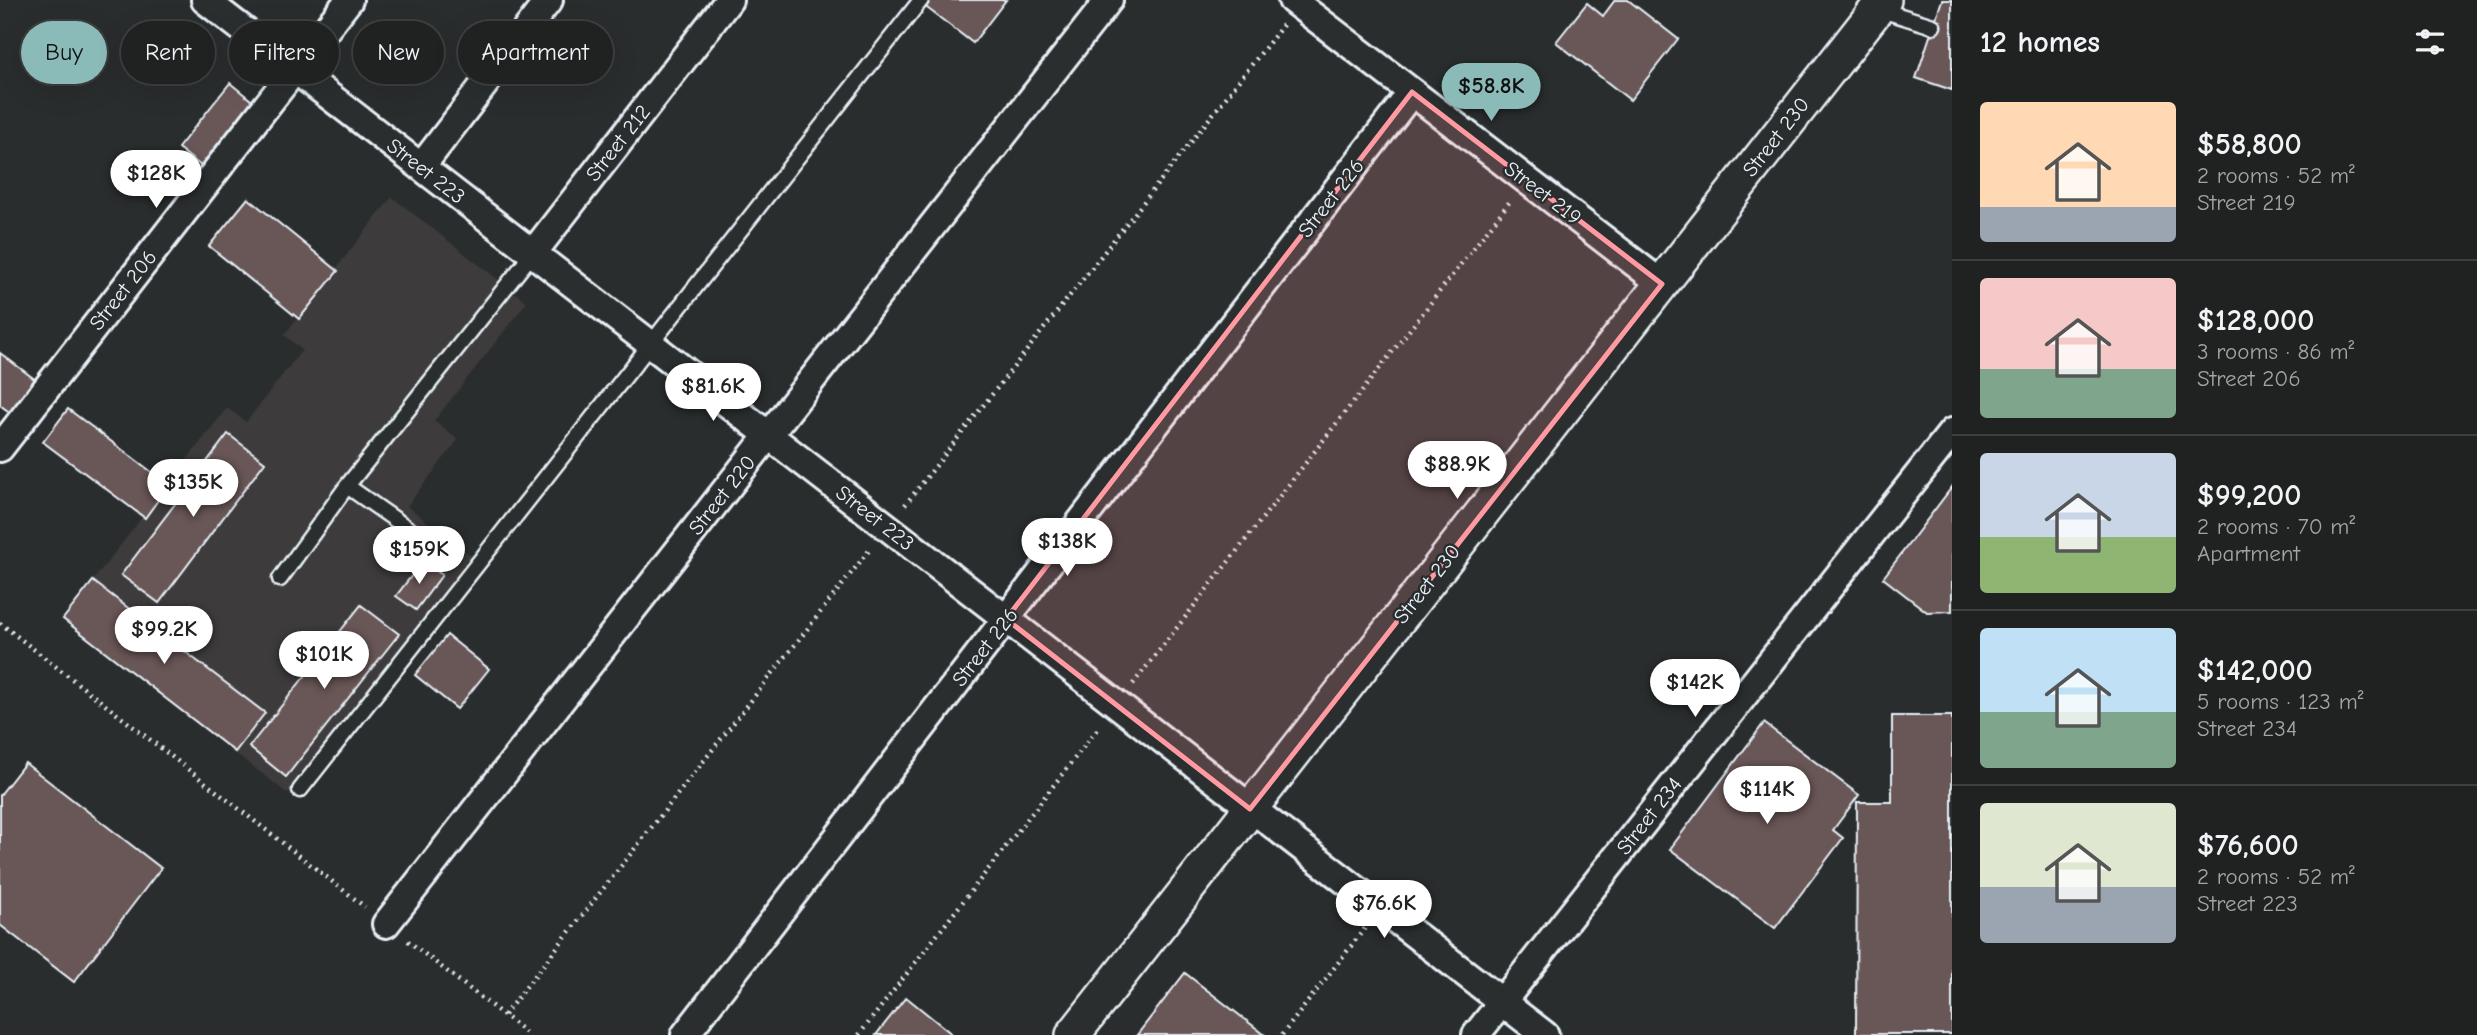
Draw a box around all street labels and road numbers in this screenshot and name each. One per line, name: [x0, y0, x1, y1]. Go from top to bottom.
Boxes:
street label: Street 230: [1738, 93, 1814, 181]
street label: Street 212: [581, 100, 655, 186]
street label: Street 223: [382, 133, 470, 209]
street label: Street 226: [1293, 154, 1369, 242]
street label: Street 219: [1500, 156, 1586, 230]
street label: Street 206: [84, 245, 162, 335]
street label: Street 220: [683, 450, 761, 540]
street label: Street 223: [831, 480, 919, 556]
street label: Street 230: [1389, 540, 1465, 628]
street label: Street 226: [947, 603, 1023, 691]
street label: Street 234: [1611, 773, 1687, 859]

